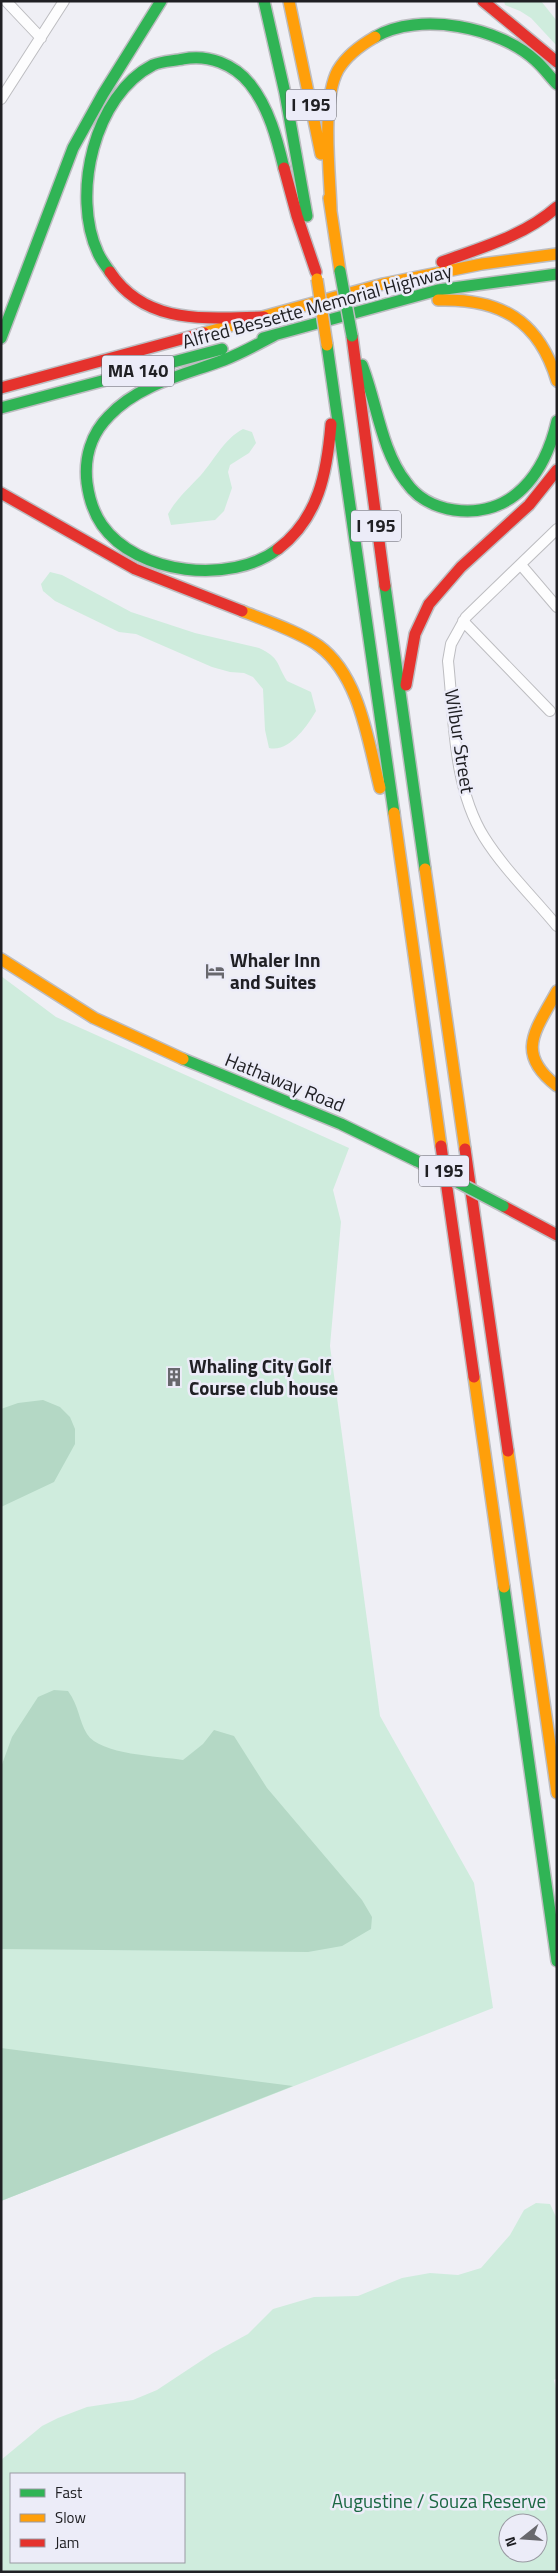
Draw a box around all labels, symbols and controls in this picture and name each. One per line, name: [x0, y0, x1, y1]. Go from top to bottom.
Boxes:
road number: I 195: [286, 90, 336, 120]
street label: Alfred Bessette Memorial Highway: [179, 256, 455, 355]
road number: MA 140: [102, 356, 174, 386]
road number: I 195: [351, 511, 401, 542]
street label: Wilbur Street: [438, 687, 483, 795]
place label: Whaler Inn and Suites: [230, 945, 320, 996]
hotel icon: Whaler Inn and Suites: [204, 960, 226, 982]
street label: Hathaway Road: [221, 1044, 350, 1119]
road number: I 195: [419, 1156, 469, 1186]
place label: Whaling City Golf Course club house: [189, 1351, 338, 1402]
building icon: Whaling City Golf Course club house: [163, 1366, 185, 1388]
legend: [10, 2473, 185, 2563]
text: Fast: [55, 2481, 83, 2504]
park label: Augustine / Souza Reserve: [332, 2486, 546, 2515]
text: Slow: [55, 2506, 86, 2529]
north arrow: [498, 2513, 548, 2563]
text: Jam: [55, 2531, 79, 2554]
text: N: [499, 2534, 522, 2550]

